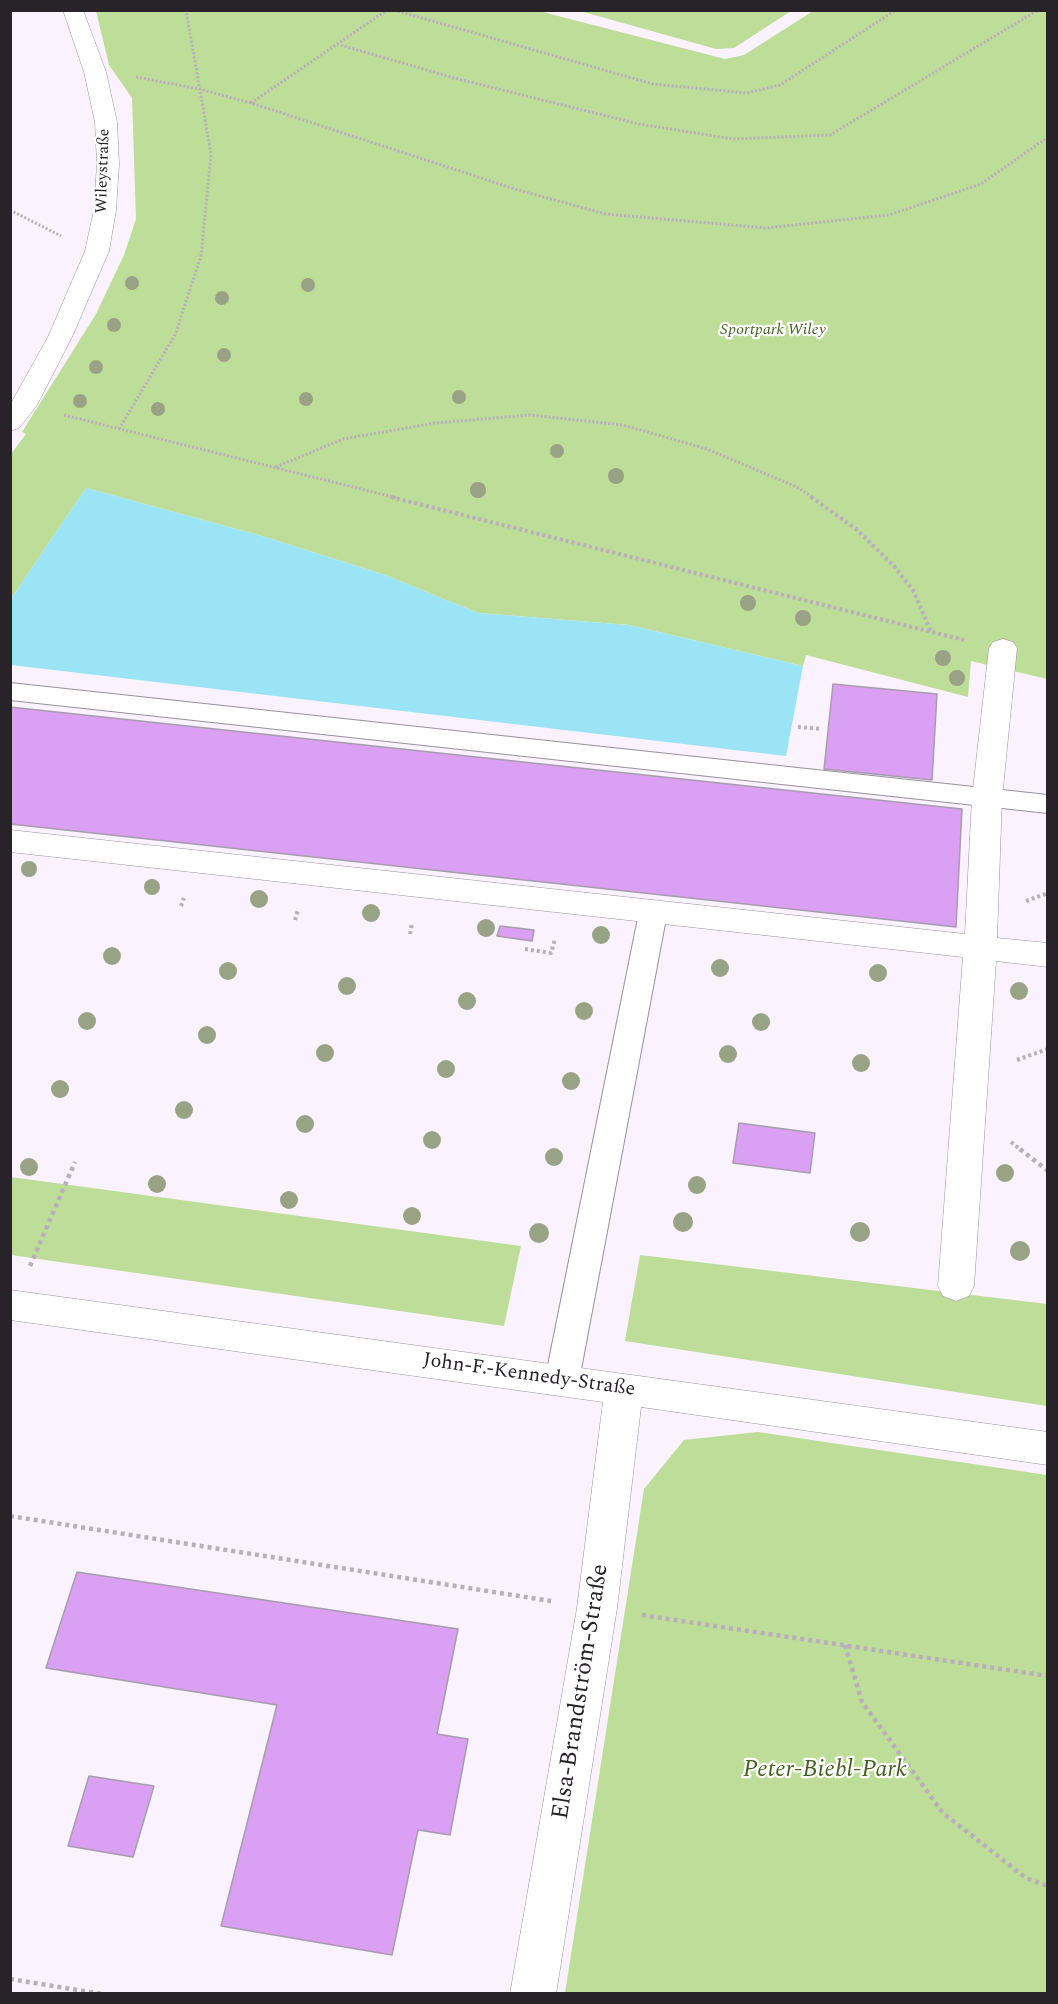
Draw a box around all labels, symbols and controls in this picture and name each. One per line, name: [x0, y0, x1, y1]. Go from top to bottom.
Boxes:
street label: Wileystraße: [93, 128, 115, 214]
park label: Sportpark Wiley: [720, 321, 826, 341]
street label: John-F.-Kennedy-Straße: [421, 1349, 637, 1403]
street label: Elsa-Brandström-Straße: [548, 1562, 616, 1822]
park label: Peter-Biebl-Park: [743, 1757, 907, 1785]

